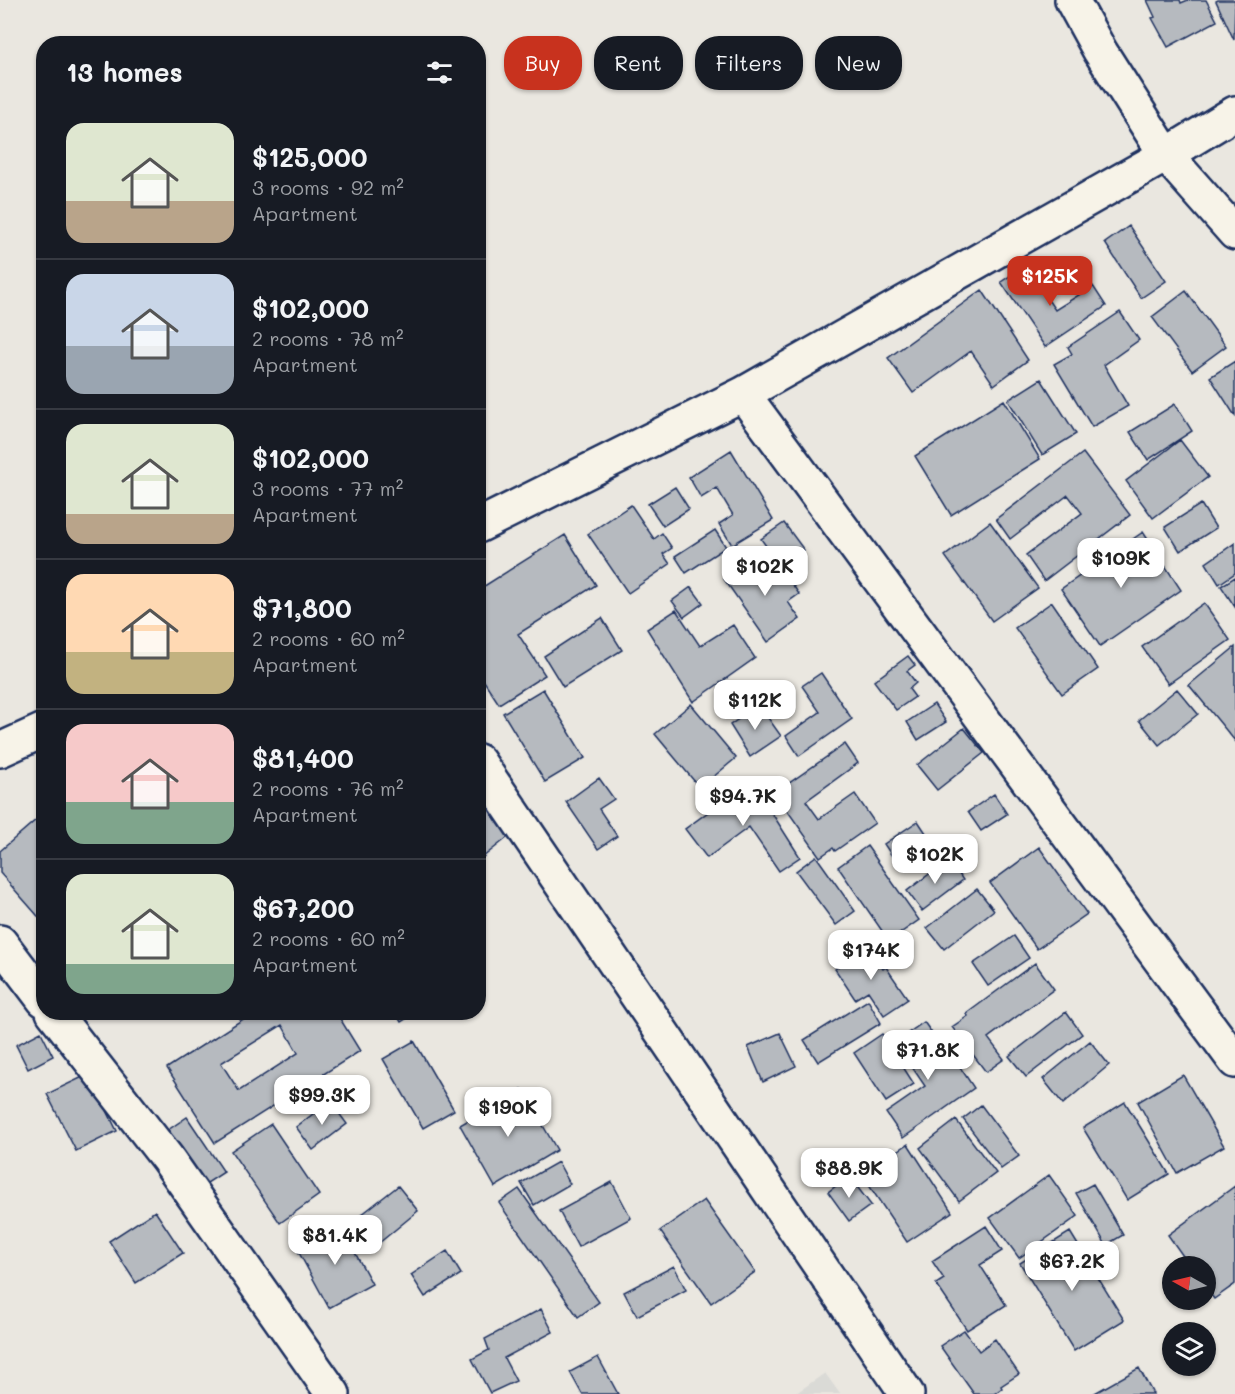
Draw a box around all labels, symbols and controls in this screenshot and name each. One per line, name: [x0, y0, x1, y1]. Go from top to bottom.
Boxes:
chip: Buy: [504, 36, 582, 90]
chip: Rent: [594, 36, 683, 90]
chip: Filters: [695, 36, 803, 90]
chip: New: [815, 36, 902, 90]
text: 13 homes: [66, 55, 183, 89]
icon: filters: [423, 56, 456, 89]
text: $125,000: [252, 140, 367, 174]
icon: home: [114, 147, 186, 219]
text: 3 rooms · 92 m²: [252, 174, 404, 200]
text: Apartment: [252, 200, 358, 226]
pin: $125K: [1008, 256, 1092, 307]
text: $125K: [1021, 262, 1079, 288]
text: $102,000: [252, 291, 369, 325]
icon: home: [114, 298, 186, 370]
text: 2 rooms · 78 m²: [252, 325, 404, 351]
text: Apartment: [252, 351, 358, 377]
text: $102,000: [252, 441, 369, 475]
icon: home: [114, 448, 186, 520]
text: 3 rooms · 77 m²: [252, 475, 403, 501]
text: Apartment: [252, 501, 358, 527]
pin: $109K: [1079, 538, 1163, 589]
text: $109K: [1091, 544, 1151, 570]
pin: $102K: [723, 546, 807, 597]
text: $102K: [736, 552, 794, 578]
text: $71,800: [252, 591, 352, 625]
icon: home: [114, 598, 186, 670]
text: 2 rooms · 60 m²: [252, 625, 405, 651]
text: Apartment: [252, 651, 358, 677]
pin: $112K: [713, 680, 797, 731]
text: $112K: [728, 686, 782, 712]
text: $81,400: [252, 741, 354, 775]
icon: home: [114, 748, 186, 820]
text: 2 rooms · 76 m²: [252, 775, 404, 801]
pin: $94.7K: [694, 776, 792, 827]
text: $94.7K: [709, 782, 777, 808]
text: Apartment: [252, 801, 358, 827]
pin: $102K: [893, 834, 977, 885]
text: $102K: [906, 840, 964, 866]
text: $67,200: [252, 891, 354, 925]
icon: home: [114, 898, 186, 970]
text: 2 rooms · 60 m²: [252, 925, 405, 951]
pin: $174K: [829, 930, 913, 981]
text: $174K: [842, 936, 900, 962]
text: Apartment: [252, 951, 358, 977]
pin: $71.8K: [879, 1030, 977, 1081]
text: $71.8K: [896, 1036, 960, 1062]
pin: $99.3K: [273, 1075, 371, 1126]
text: $99.3K: [288, 1081, 356, 1107]
pin: $190K: [466, 1087, 550, 1138]
text: $190K: [478, 1093, 538, 1119]
pin: $88.9K: [800, 1148, 898, 1199]
text: $88.9K: [815, 1154, 883, 1180]
pin: $81.4K: [286, 1215, 384, 1266]
text: $81.4K: [302, 1221, 368, 1247]
pin: $67.2K: [1023, 1241, 1121, 1292]
text: $67.2K: [1039, 1247, 1105, 1273]
north arrow: [1162, 1256, 1216, 1310]
map controls: [1162, 1256, 1216, 1376]
button: layers: [1162, 1322, 1216, 1376]

